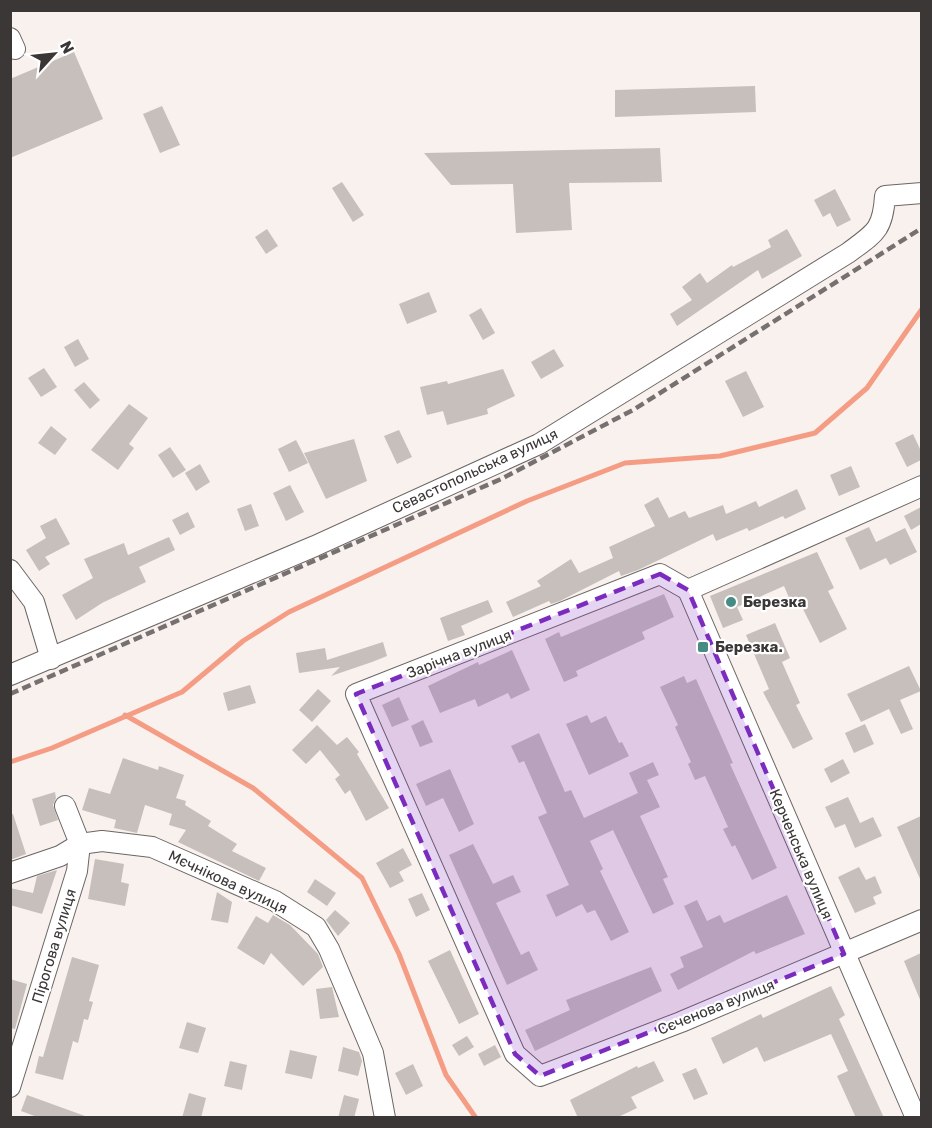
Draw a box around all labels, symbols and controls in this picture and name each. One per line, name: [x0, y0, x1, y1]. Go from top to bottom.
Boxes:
north arrow: [24, 24, 84, 84]
text: N: [56, 38, 78, 57]
street label: Севастопольська вулиця: [389, 425, 561, 517]
place label: Березка: [743, 593, 807, 611]
marker: Березка: [724, 595, 738, 609]
street label: Зарічна вулиця: [404, 626, 514, 682]
place label: Березка.: [715, 638, 783, 656]
marker: Березка.: [696, 640, 710, 654]
street label: Керченська вулиця: [765, 786, 837, 922]
street label: Мєчнікова вулиця: [166, 847, 290, 917]
street label: Пірогова вулиця: [28, 887, 80, 1005]
street label: Сєченова вулиця: [655, 975, 777, 1039]

